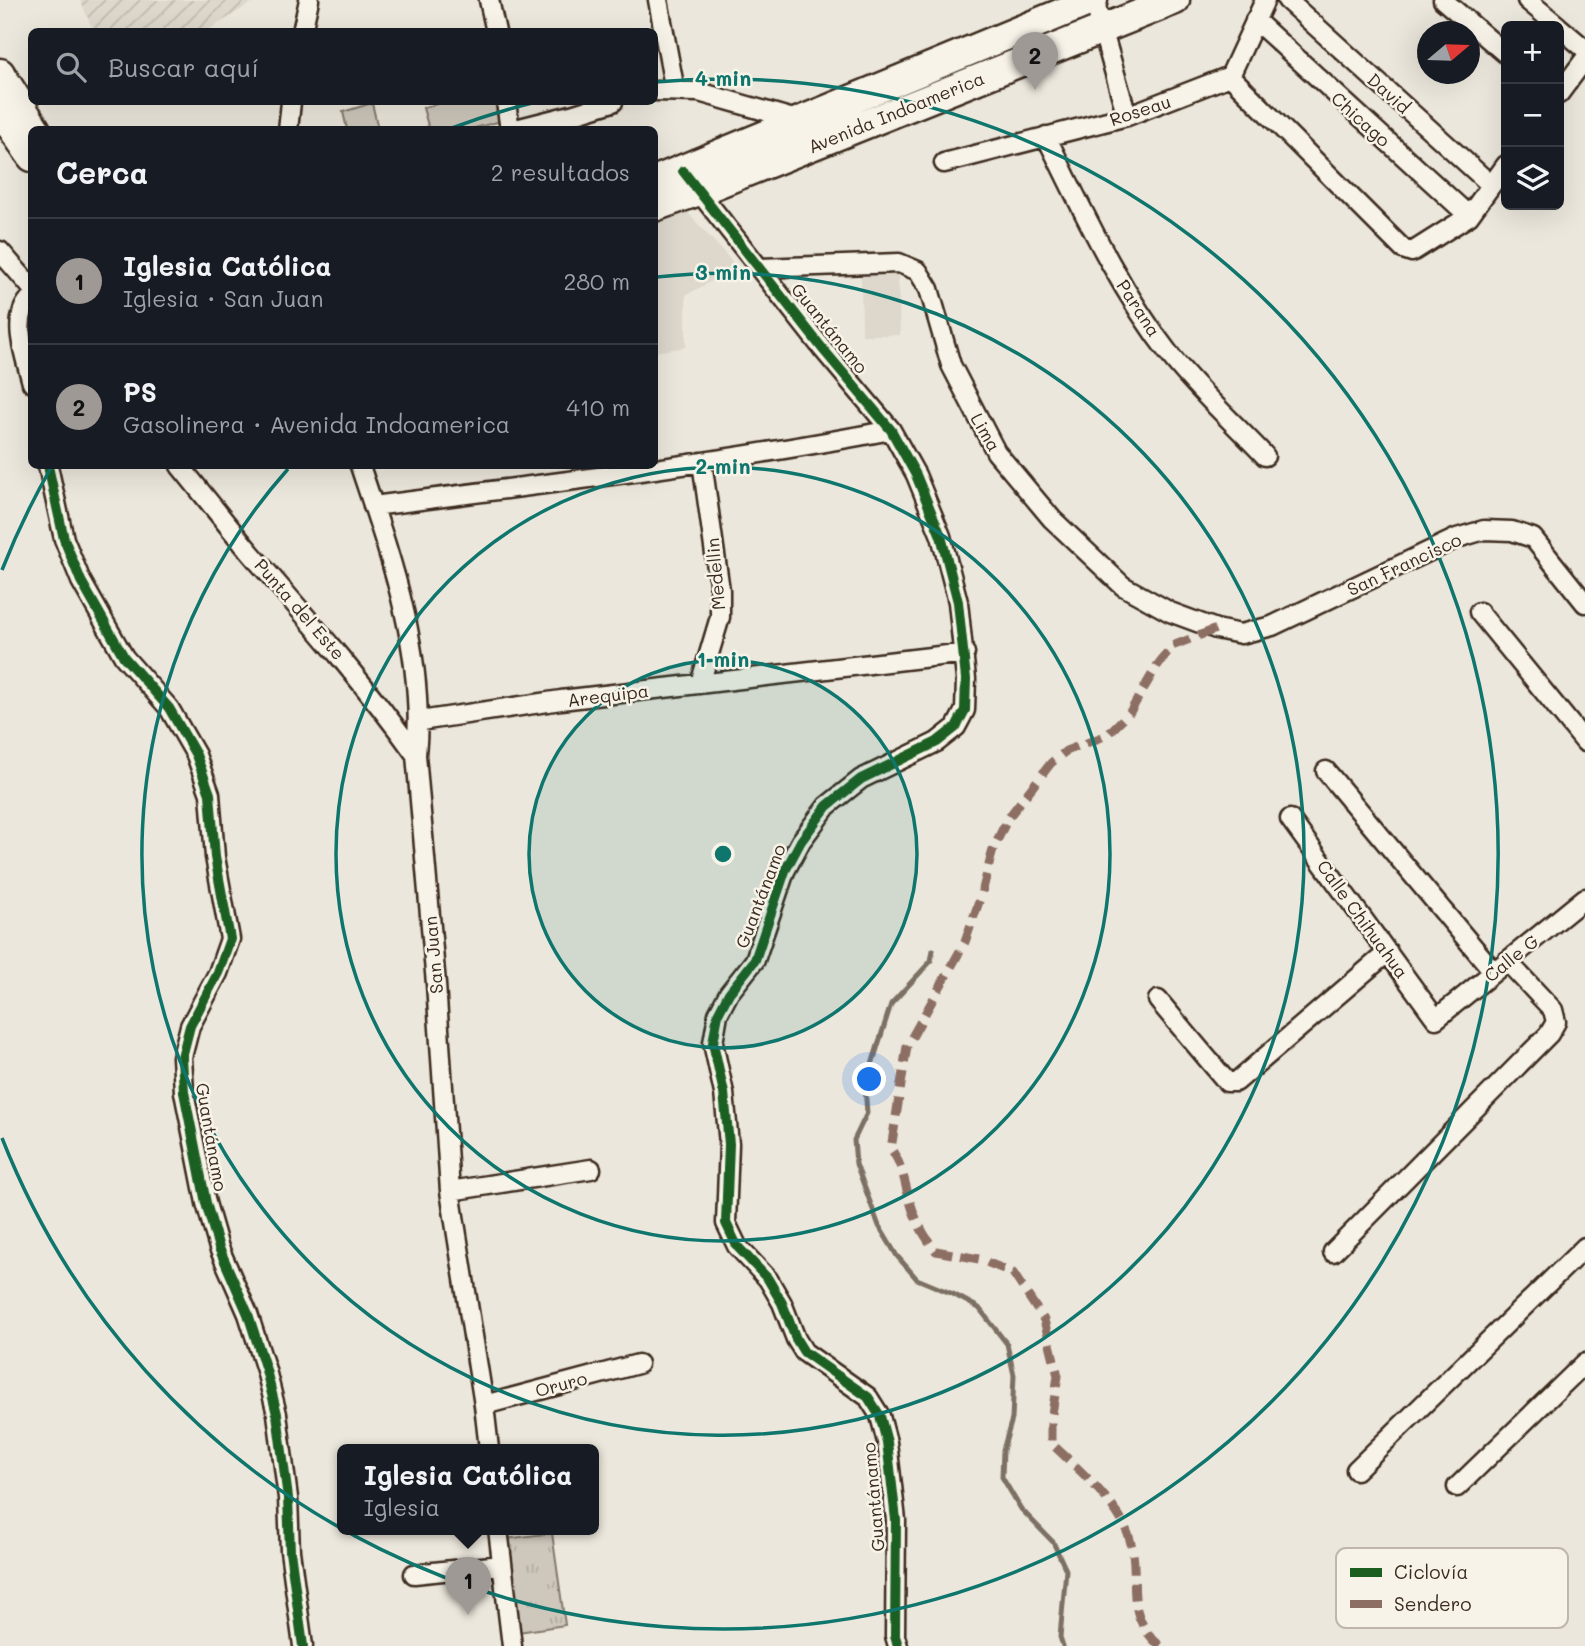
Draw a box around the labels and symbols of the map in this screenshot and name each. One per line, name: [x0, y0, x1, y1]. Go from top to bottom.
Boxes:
north arrow: [1417, 21, 1480, 84]
pin: 2: [1012, 32, 1058, 90]
text: 4 min: [695, 64, 751, 91]
street label: Avenida Indoamerica: [804, 66, 988, 158]
street label: David: [1362, 67, 1416, 119]
street label: Chicago: [1326, 86, 1396, 152]
street label: Roseau: [1106, 89, 1174, 131]
text: 3 min: [695, 258, 751, 285]
street label: Parana: [1112, 275, 1166, 341]
street label: Guantánamo: [786, 278, 874, 378]
street label: Lima: [965, 408, 1007, 456]
text: 2 min: [695, 452, 751, 479]
street label: San Francisco: [1343, 527, 1465, 601]
street label: Medellin: [700, 537, 730, 611]
street label: Punta del Este: [249, 553, 351, 665]
text: 1 min: [697, 645, 749, 672]
street label: Arequipa: [566, 678, 650, 712]
street label: Guantánamo: [729, 840, 791, 952]
centre of rings: [711, 842, 735, 866]
street label: Calle Chihuahua: [1312, 855, 1414, 983]
street label: San Juan: [418, 915, 448, 995]
street label: Calle G: [1479, 929, 1543, 987]
your location: [852, 1062, 886, 1096]
street label: Guantánamo: [191, 1081, 233, 1193]
street label: Oruro: [532, 1365, 590, 1402]
street label: Guantánamo: [856, 1441, 890, 1553]
legend: [1336, 1548, 1568, 1628]
pin: 1: [445, 1557, 491, 1615]
text: Ciclovía: [1394, 1559, 1468, 1584]
text: Sendero: [1394, 1591, 1472, 1616]

